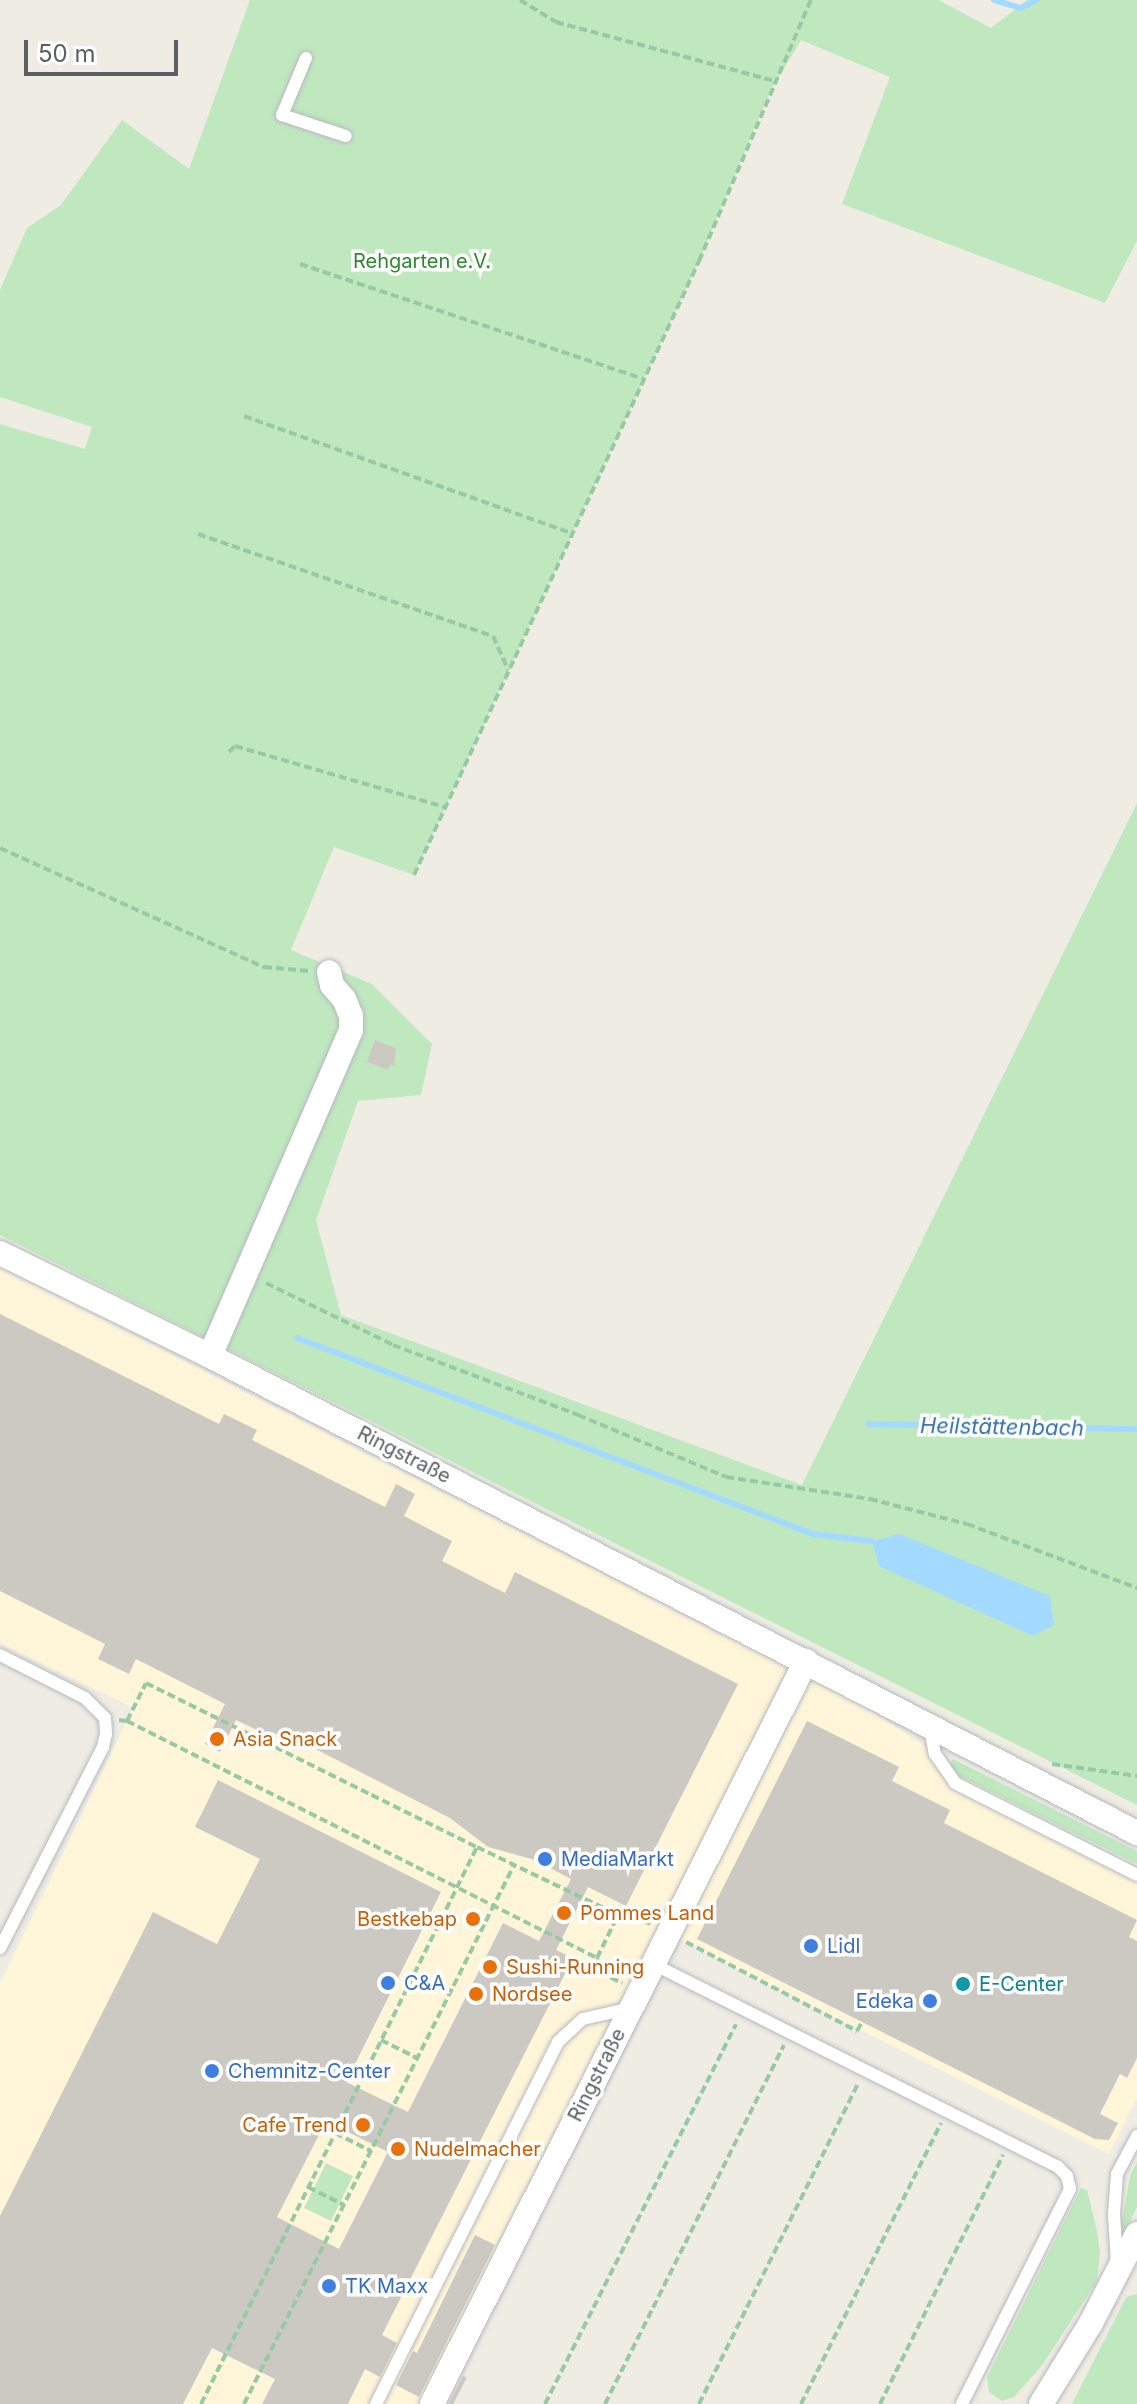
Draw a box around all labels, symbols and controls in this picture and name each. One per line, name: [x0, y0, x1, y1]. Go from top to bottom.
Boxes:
scale bar: [28, 24, 182, 74]
text: 50 m: [38, 39, 96, 68]
park label: Rehgarten e.V.: [353, 249, 491, 273]
water label: Heilstättenbach: [920, 1412, 1084, 1442]
street label: Ringstraße: [353, 1421, 455, 1489]
place label: Asia Snack: [233, 1727, 337, 1751]
marker: Asia Snack: [208, 1730, 226, 1748]
place label: MediaMarkt: [561, 1847, 674, 1871]
marker: MediaMarkt: [536, 1850, 554, 1868]
place label: Pommes Land: [580, 1901, 714, 1925]
marker: Pommes Land: [555, 1904, 573, 1922]
place label: Bestkebap: [357, 1907, 457, 1931]
marker: Bestkebap: [464, 1910, 482, 1928]
place label: Lidl: [827, 1934, 860, 1958]
marker: Lidl: [802, 1937, 820, 1955]
place label: Sushi-Running: [506, 1955, 644, 1979]
marker: Sushi-Running: [481, 1958, 499, 1976]
place label: C&A: [404, 1971, 445, 1995]
place label: E-Center: [979, 1972, 1064, 1996]
marker: C&A: [379, 1974, 397, 1992]
marker: E-Center: [954, 1975, 972, 1993]
place label: Nordsee: [492, 1982, 572, 2006]
marker: Nordsee: [467, 1985, 485, 2003]
place label: Edeka: [856, 1989, 914, 2013]
marker: Edeka: [921, 1992, 939, 2010]
street label: Ringstraße: [563, 2024, 631, 2126]
place label: Chemnitz-Center: [228, 2059, 391, 2083]
marker: Chemnitz-Center: [203, 2062, 221, 2080]
place label: Cafe Trend: [242, 2113, 347, 2137]
marker: Cafe Trend: [354, 2116, 372, 2134]
place label: Nudelmacher: [414, 2137, 541, 2161]
marker: Nudelmacher: [389, 2140, 407, 2158]
place label: TK Maxx: [345, 2274, 428, 2298]
marker: TK Maxx: [320, 2277, 338, 2295]

